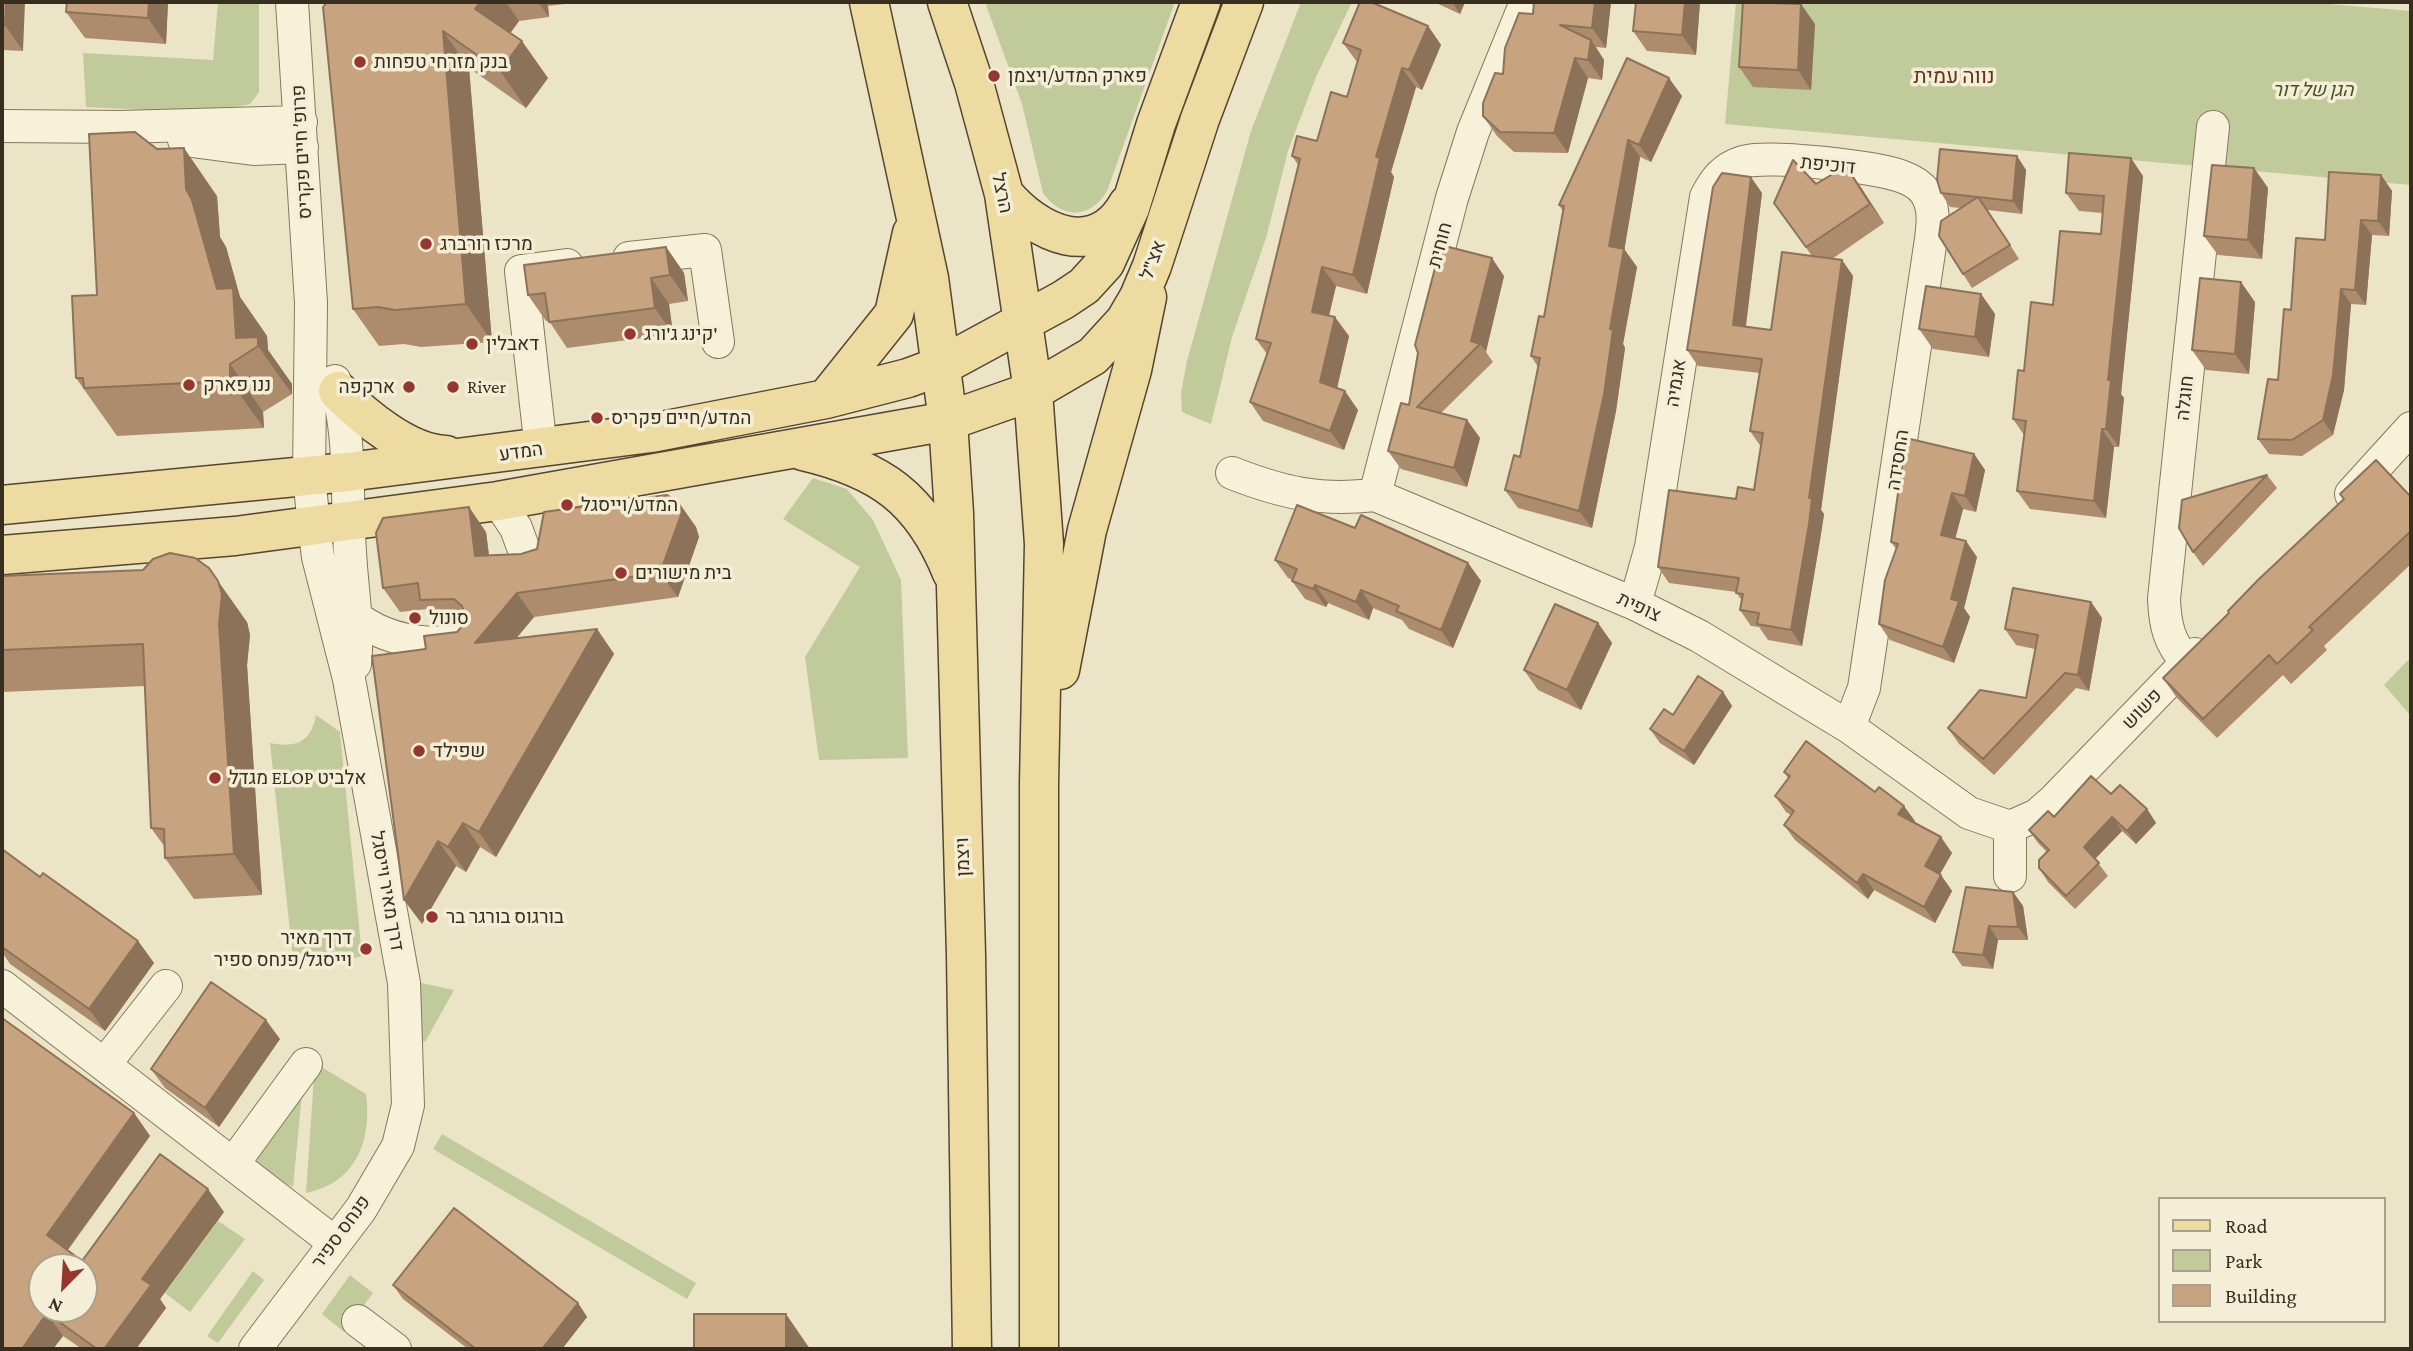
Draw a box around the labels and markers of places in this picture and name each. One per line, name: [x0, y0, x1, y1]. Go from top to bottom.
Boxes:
place label: בנק מזרחי טפחות: [374, 51, 508, 73]
marker: בנק מזרחי טפחות: [352, 54, 368, 70]
place label: פארק המדע/ויצמן: [1008, 65, 1147, 87]
marker: פארק המדע/ויצמן: [986, 68, 1002, 84]
place label: מרכז רורברג: [440, 233, 533, 255]
marker: מרכז רורברג: [418, 236, 434, 252]
place label: קינג ג'ורג': [644, 323, 718, 345]
marker: קינג ג'ורג': [622, 326, 638, 342]
place label: דאבלין: [486, 333, 539, 355]
marker: דאבלין: [464, 336, 480, 352]
place label: ננו פארק: [203, 374, 271, 396]
place label: ארקפה: [339, 376, 395, 398]
place label: River: [467, 376, 506, 398]
marker: ננו פארק: [181, 377, 197, 393]
marker: ארקפה: [401, 379, 417, 395]
marker: River: [445, 379, 461, 395]
place label: המדע/חיים פקריס: [611, 407, 751, 429]
marker: המדע/חיים פקריס: [589, 410, 605, 426]
place label: המדע/וייסגל: [581, 494, 678, 516]
marker: המדע/וייסגל: [559, 497, 575, 513]
place label: בית מישורים: [635, 562, 732, 584]
marker: בית מישורים: [613, 565, 629, 581]
place label: סונול: [429, 607, 469, 629]
marker: סונול: [407, 610, 423, 626]
place label: שפילד: [433, 740, 485, 762]
marker: שפילד: [411, 743, 427, 759]
place label: מגדל ELOP אלביט: [229, 767, 367, 789]
marker: מגדל ELOP אלביט: [207, 770, 223, 786]
place label: בורגוס בורגר בר: [446, 906, 564, 928]
marker: בורגוס בורגר בר: [424, 909, 440, 925]
place label: דרך מאיר וייסגל/פנחס ספיר: [214, 927, 352, 971]
marker: דרך מאיר וייסגל/פנחס ספיר: [358, 941, 374, 957]

